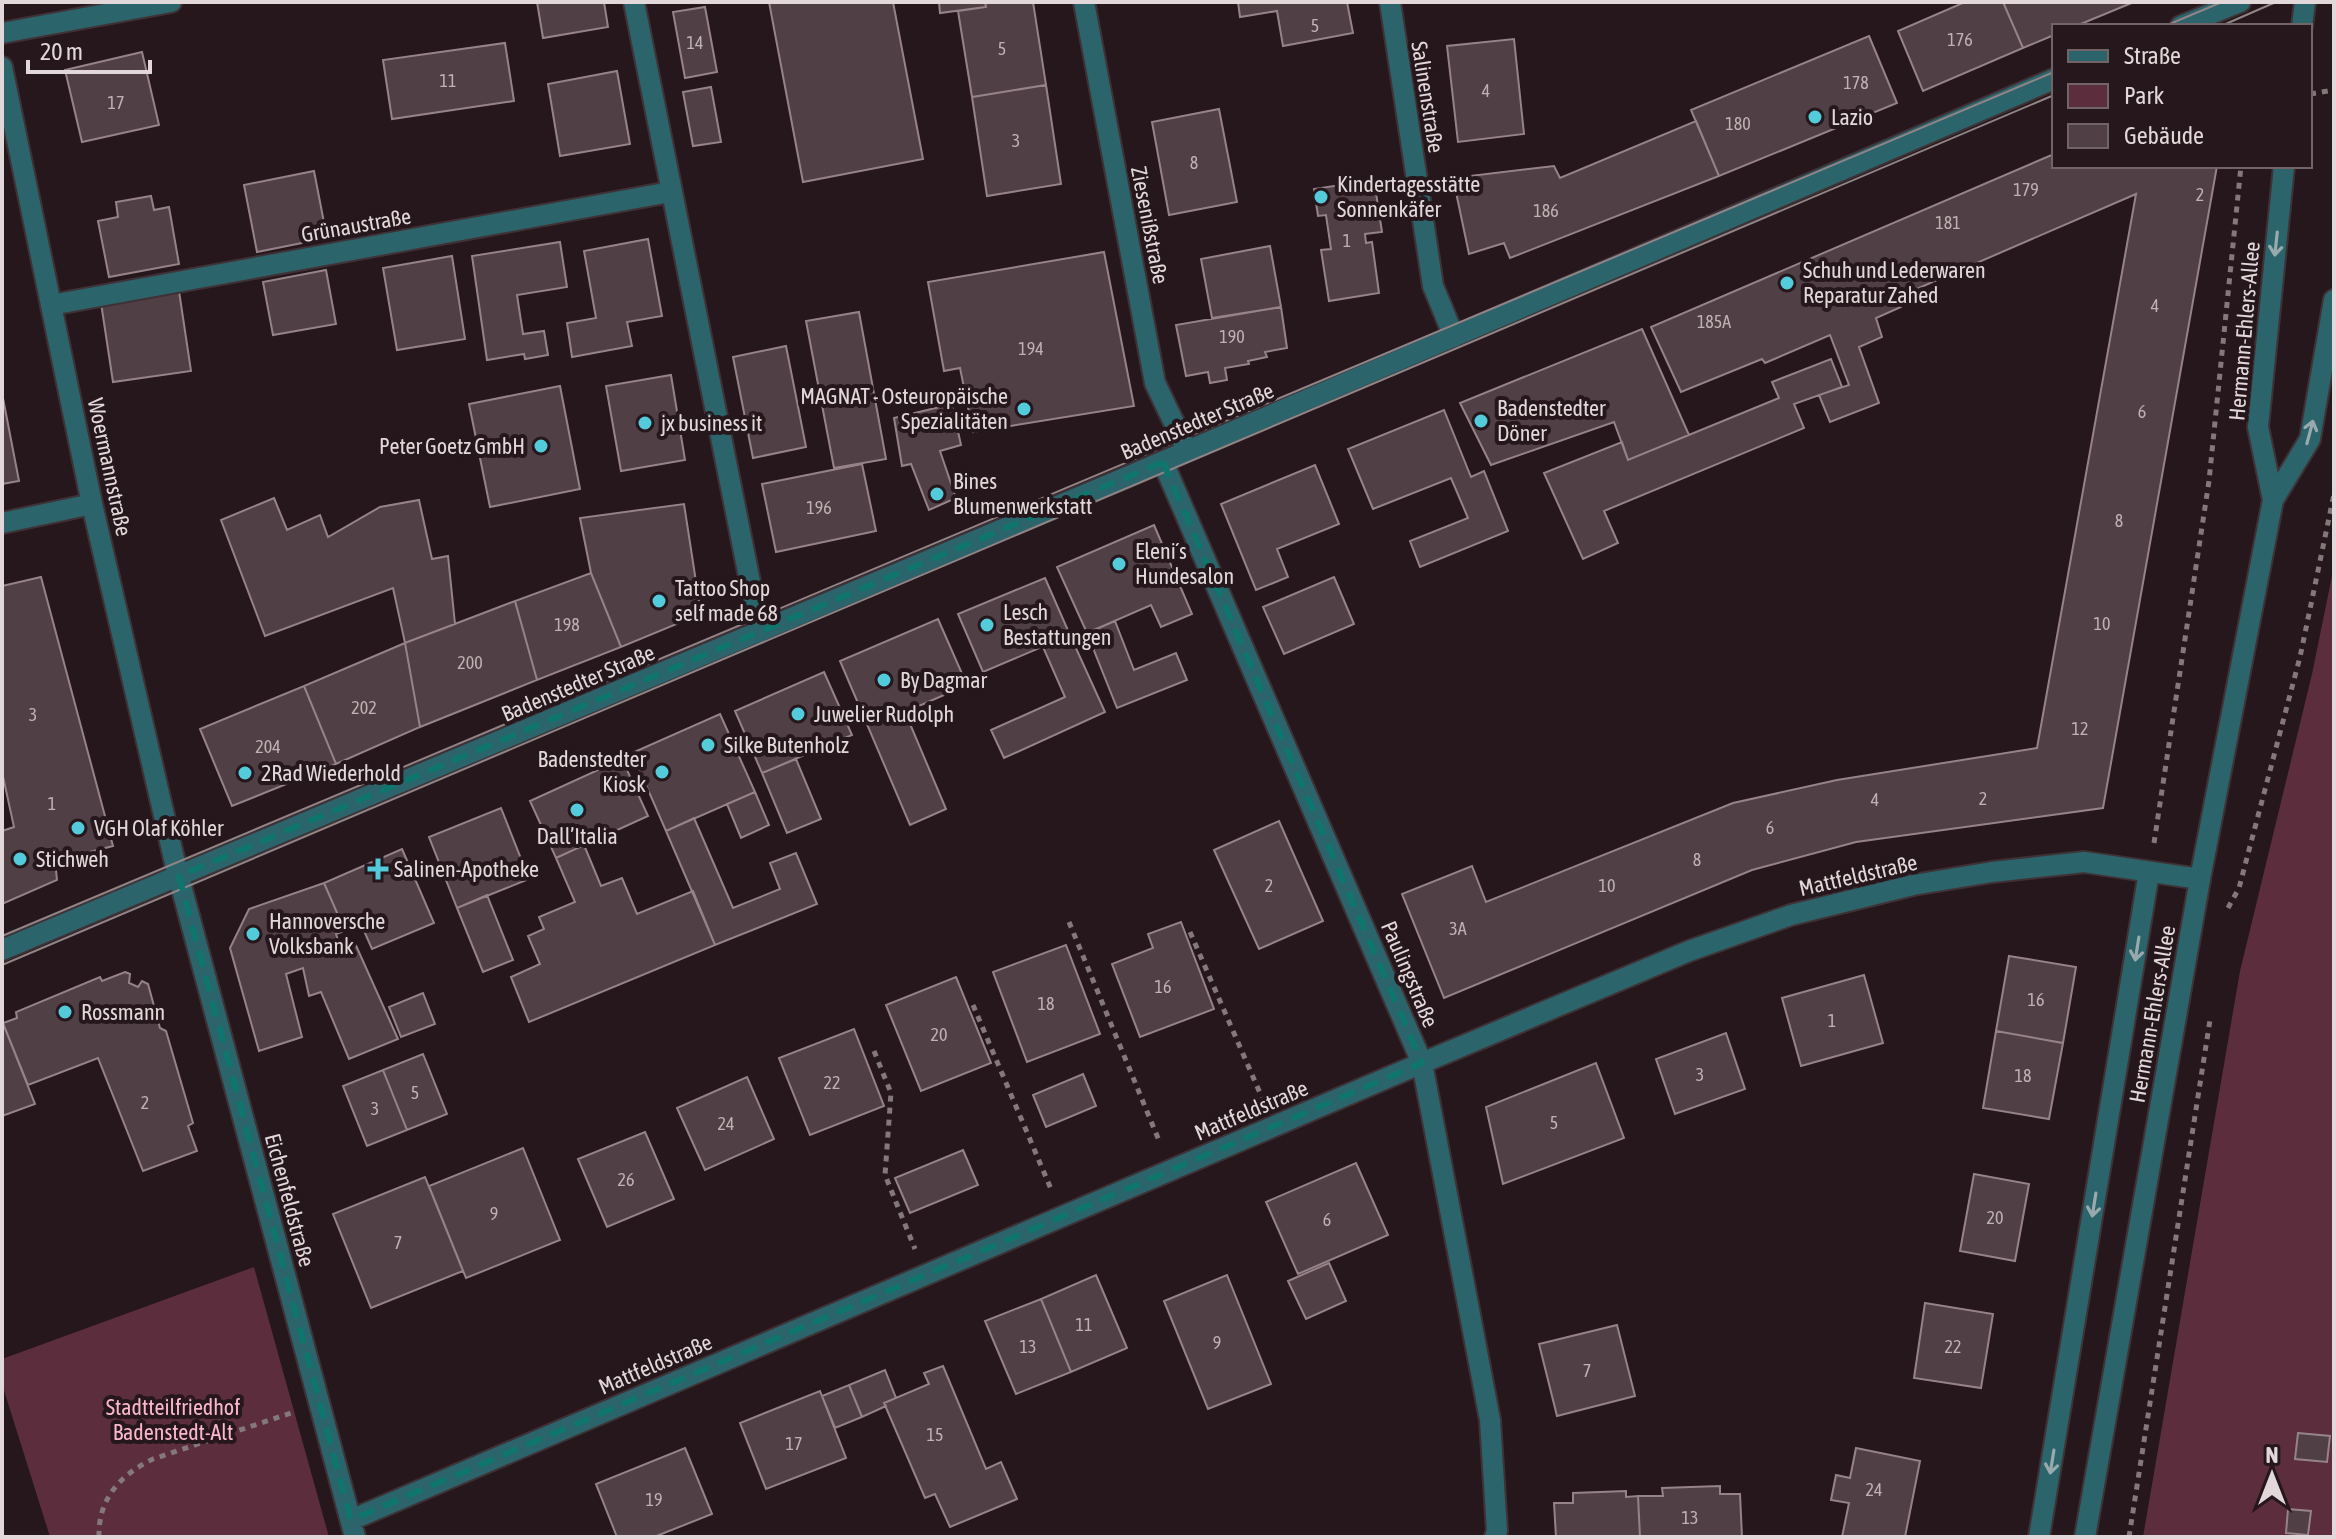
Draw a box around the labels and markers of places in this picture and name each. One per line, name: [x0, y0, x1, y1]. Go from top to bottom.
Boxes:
place label: Lazio: [1831, 104, 1873, 130]
marker: Lazio: [1806, 108, 1824, 126]
place label: Kindertagesstätte Sonnenkäfer: [1337, 171, 1480, 222]
marker: Kindertagesstätte Sonnenkäfer: [1312, 188, 1330, 206]
place label: Schuh und Lederwaren Reparatur Zahed: [1803, 257, 1986, 308]
marker: Schuh und Lederwaren Reparatur Zahed: [1778, 274, 1796, 292]
place label: MAGNAT - Osteuropäische Spezialitäten: [800, 383, 1008, 434]
place label: Badenstedter Döner: [1497, 395, 1606, 446]
marker: MAGNAT - Osteuropäische Spezialitäten: [1015, 400, 1033, 418]
place label: jx business it: [660, 410, 762, 436]
marker: Badenstedter Döner: [1472, 412, 1490, 430]
marker: jx business it: [636, 414, 654, 432]
place label: Peter Goetz GmbH: [379, 433, 525, 459]
marker: Peter Goetz GmbH: [532, 437, 550, 455]
place label: Bines Blumenwerkstatt: [953, 468, 1092, 519]
marker: Bines Blumenwerkstatt: [928, 485, 946, 503]
place label: Eleni´s Hundesalon: [1135, 538, 1234, 589]
marker: Eleni´s Hundesalon: [1110, 555, 1128, 573]
place label: Tattoo Shop self made 68: [675, 575, 778, 626]
marker: Tattoo Shop self made 68: [650, 592, 668, 610]
place label: Lesch Bestattungen: [1003, 599, 1111, 650]
marker: Lesch Bestattungen: [978, 616, 996, 634]
place label: By Dagmar: [900, 667, 988, 693]
marker: By Dagmar: [875, 671, 893, 689]
place label: Juwelier Rudolph: [814, 701, 954, 727]
marker: Juwelier Rudolph: [789, 705, 807, 723]
place label: Silke Butenholz: [724, 732, 849, 758]
marker: Silke Butenholz: [699, 736, 717, 754]
place label: Badenstedter Kiosk: [537, 746, 647, 797]
place label: 2Rad Wiederhold: [261, 760, 401, 786]
marker: Badenstedter Kiosk: [653, 763, 671, 781]
marker: 2Rad Wiederhold: [236, 764, 254, 782]
marker: Dall’Italia: [568, 801, 586, 819]
place label: VGH Olaf Köhler: [94, 815, 224, 841]
marker: VGH Olaf Köhler: [69, 819, 87, 837]
place label: Dall’Italia: [536, 823, 618, 849]
place label: Stichweh: [36, 846, 109, 872]
marker: Stichweh: [11, 850, 29, 868]
place label: Salinen-Apotheke: [394, 856, 539, 882]
marker: Salinen-Apotheke: [369, 860, 387, 878]
place label: Hannoversche Volksbank: [269, 908, 385, 959]
marker: Hannoversche Volksbank: [244, 925, 262, 943]
place label: Rossmann: [81, 999, 165, 1025]
marker: Rossmann: [56, 1003, 74, 1021]

